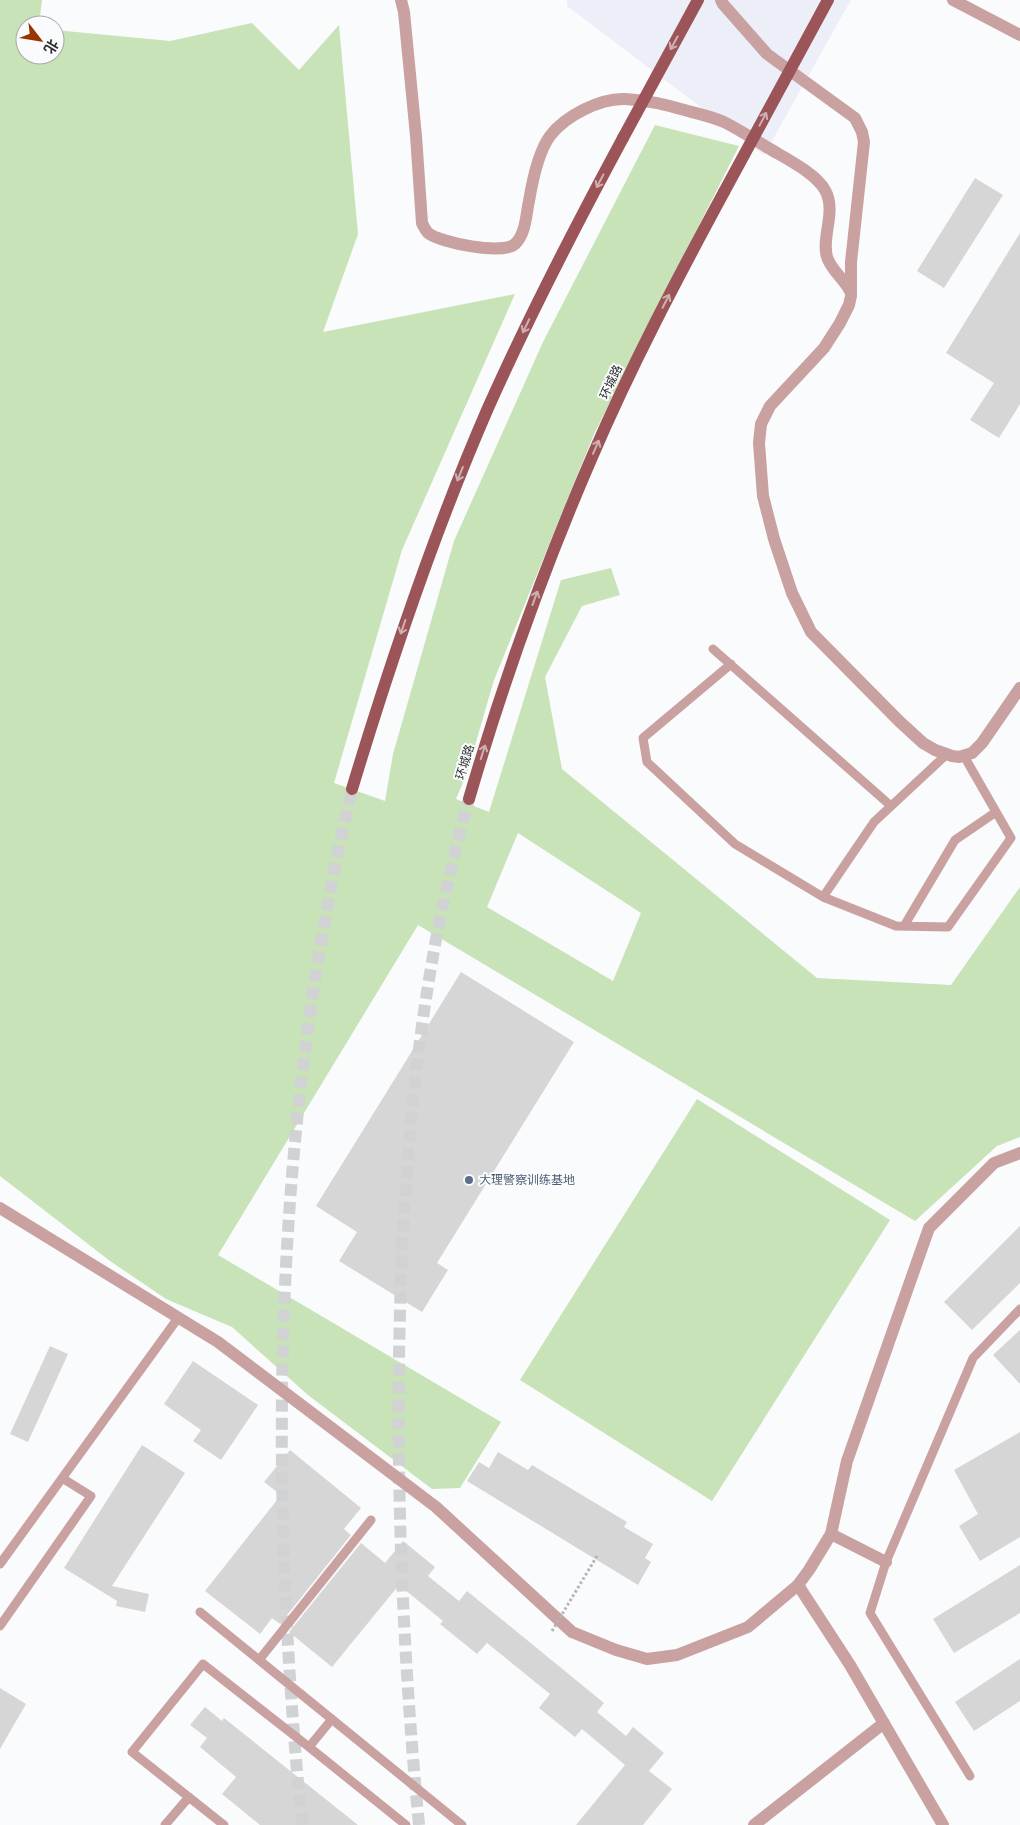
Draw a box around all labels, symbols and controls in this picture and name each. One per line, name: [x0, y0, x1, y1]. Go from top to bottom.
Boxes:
north arrow: [15, 15, 65, 65]
one-way arrow: [669, 35, 679, 49]
text: 北: [40, 36, 62, 57]
one-way arrow: [759, 112, 769, 126]
one-way arrow: [594, 173, 604, 188]
one-way arrow: [662, 294, 671, 309]
one-way arrow: [521, 318, 530, 333]
street label: 环城路: [597, 363, 625, 401]
one-way arrow: [591, 440, 601, 455]
one-way arrow: [455, 467, 464, 482]
one-way arrow: [531, 591, 540, 606]
one-way arrow: [398, 618, 408, 634]
street label: 环城路: [453, 743, 477, 781]
one-way arrow: [478, 744, 488, 760]
place label: 大理警察训练基地: [479, 1173, 575, 1187]
marker: 大理警察训练基地: [463, 1174, 475, 1186]

